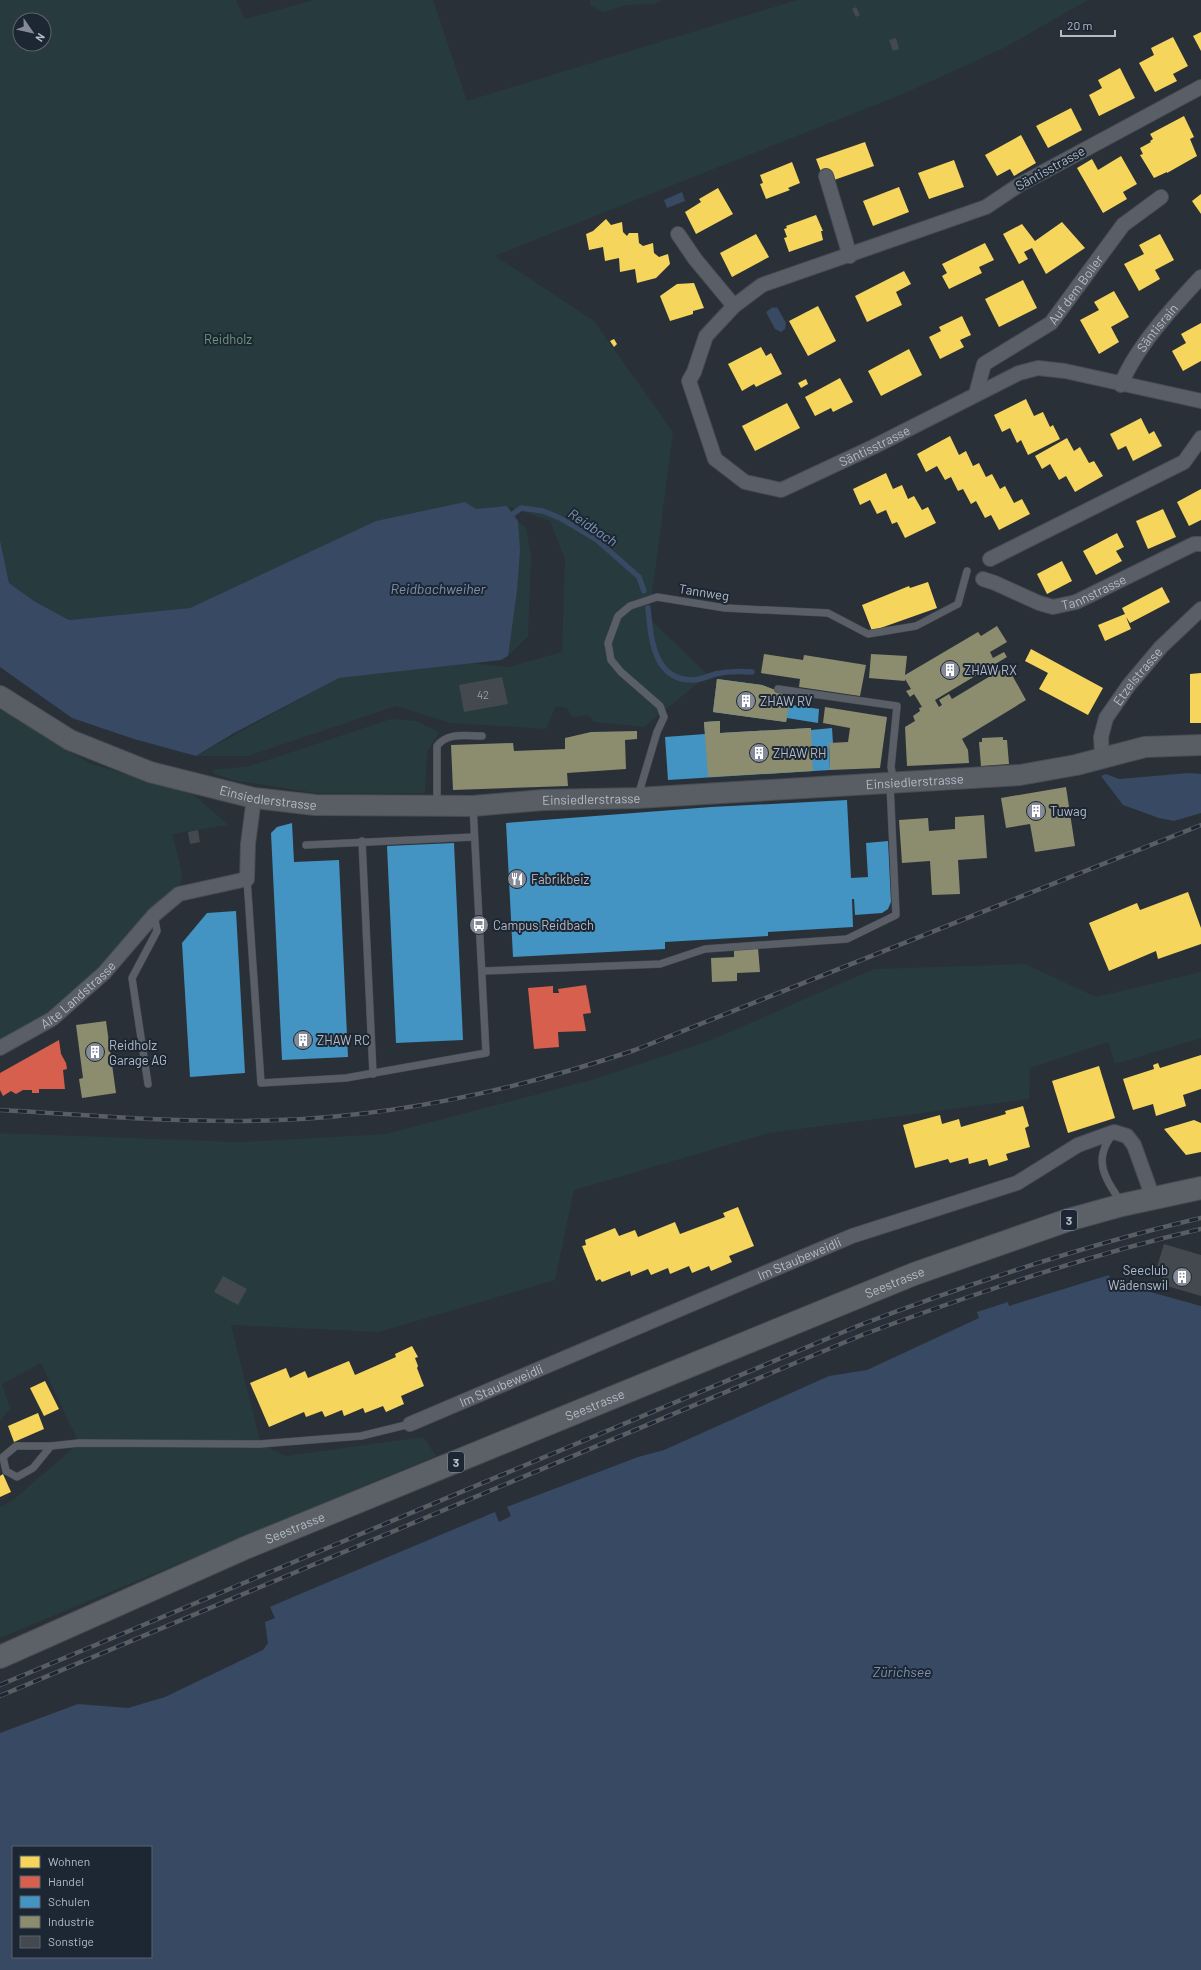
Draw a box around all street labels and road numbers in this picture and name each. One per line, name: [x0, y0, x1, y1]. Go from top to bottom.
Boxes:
street label: Säntisstrasse: [1013, 142, 1088, 194]
street label: Auf dem Boller: [1045, 251, 1107, 328]
street label: Säntisrain: [1133, 300, 1181, 355]
street label: Säntisstrasse: [836, 422, 913, 470]
street label: Tannstrasse: [1060, 571, 1129, 613]
street label: Tannweg: [678, 580, 730, 604]
street label: Etzelstrasse: [1109, 644, 1165, 708]
street label: Einsiedlerstrasse: [865, 770, 964, 792]
street label: Einsiedlerstrasse: [218, 782, 318, 813]
street label: Einsiedlerstrasse: [542, 790, 641, 808]
street label: Alte Landstrasse: [38, 958, 119, 1032]
road number: 3: [1061, 1210, 1077, 1230]
street label: Im Staubeweidli: [755, 1234, 843, 1283]
street label: Seestrasse: [862, 1263, 927, 1301]
street label: Im Staubeweidli: [457, 1360, 545, 1410]
street label: Seestrasse: [562, 1385, 627, 1424]
road number: 3: [448, 1452, 464, 1472]
street label: Seestrasse: [263, 1508, 327, 1547]

